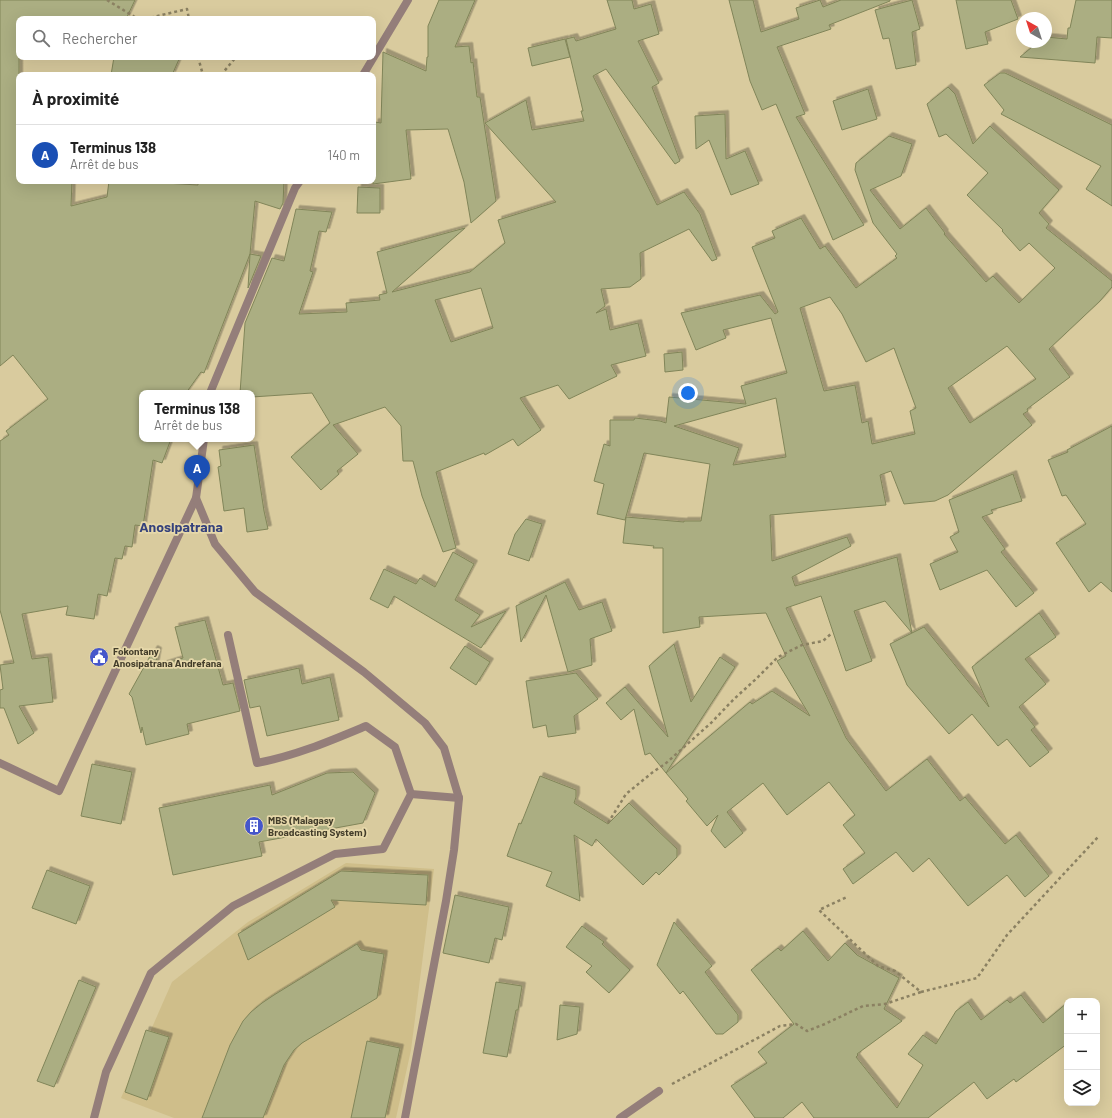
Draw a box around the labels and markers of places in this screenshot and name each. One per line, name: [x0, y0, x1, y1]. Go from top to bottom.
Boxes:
pin: A: [184, 455, 210, 488]
place label: Fokontany Anosipatrana Andrefana: [113, 645, 221, 669]
public building icon: Fokontany Anosipatrana Andrefana: [88, 646, 110, 668]
place label: MBS (Malagasy Broadcasting System): [268, 814, 367, 838]
building icon: MBS (Malagasy Broadcasting System): [243, 815, 265, 837]

